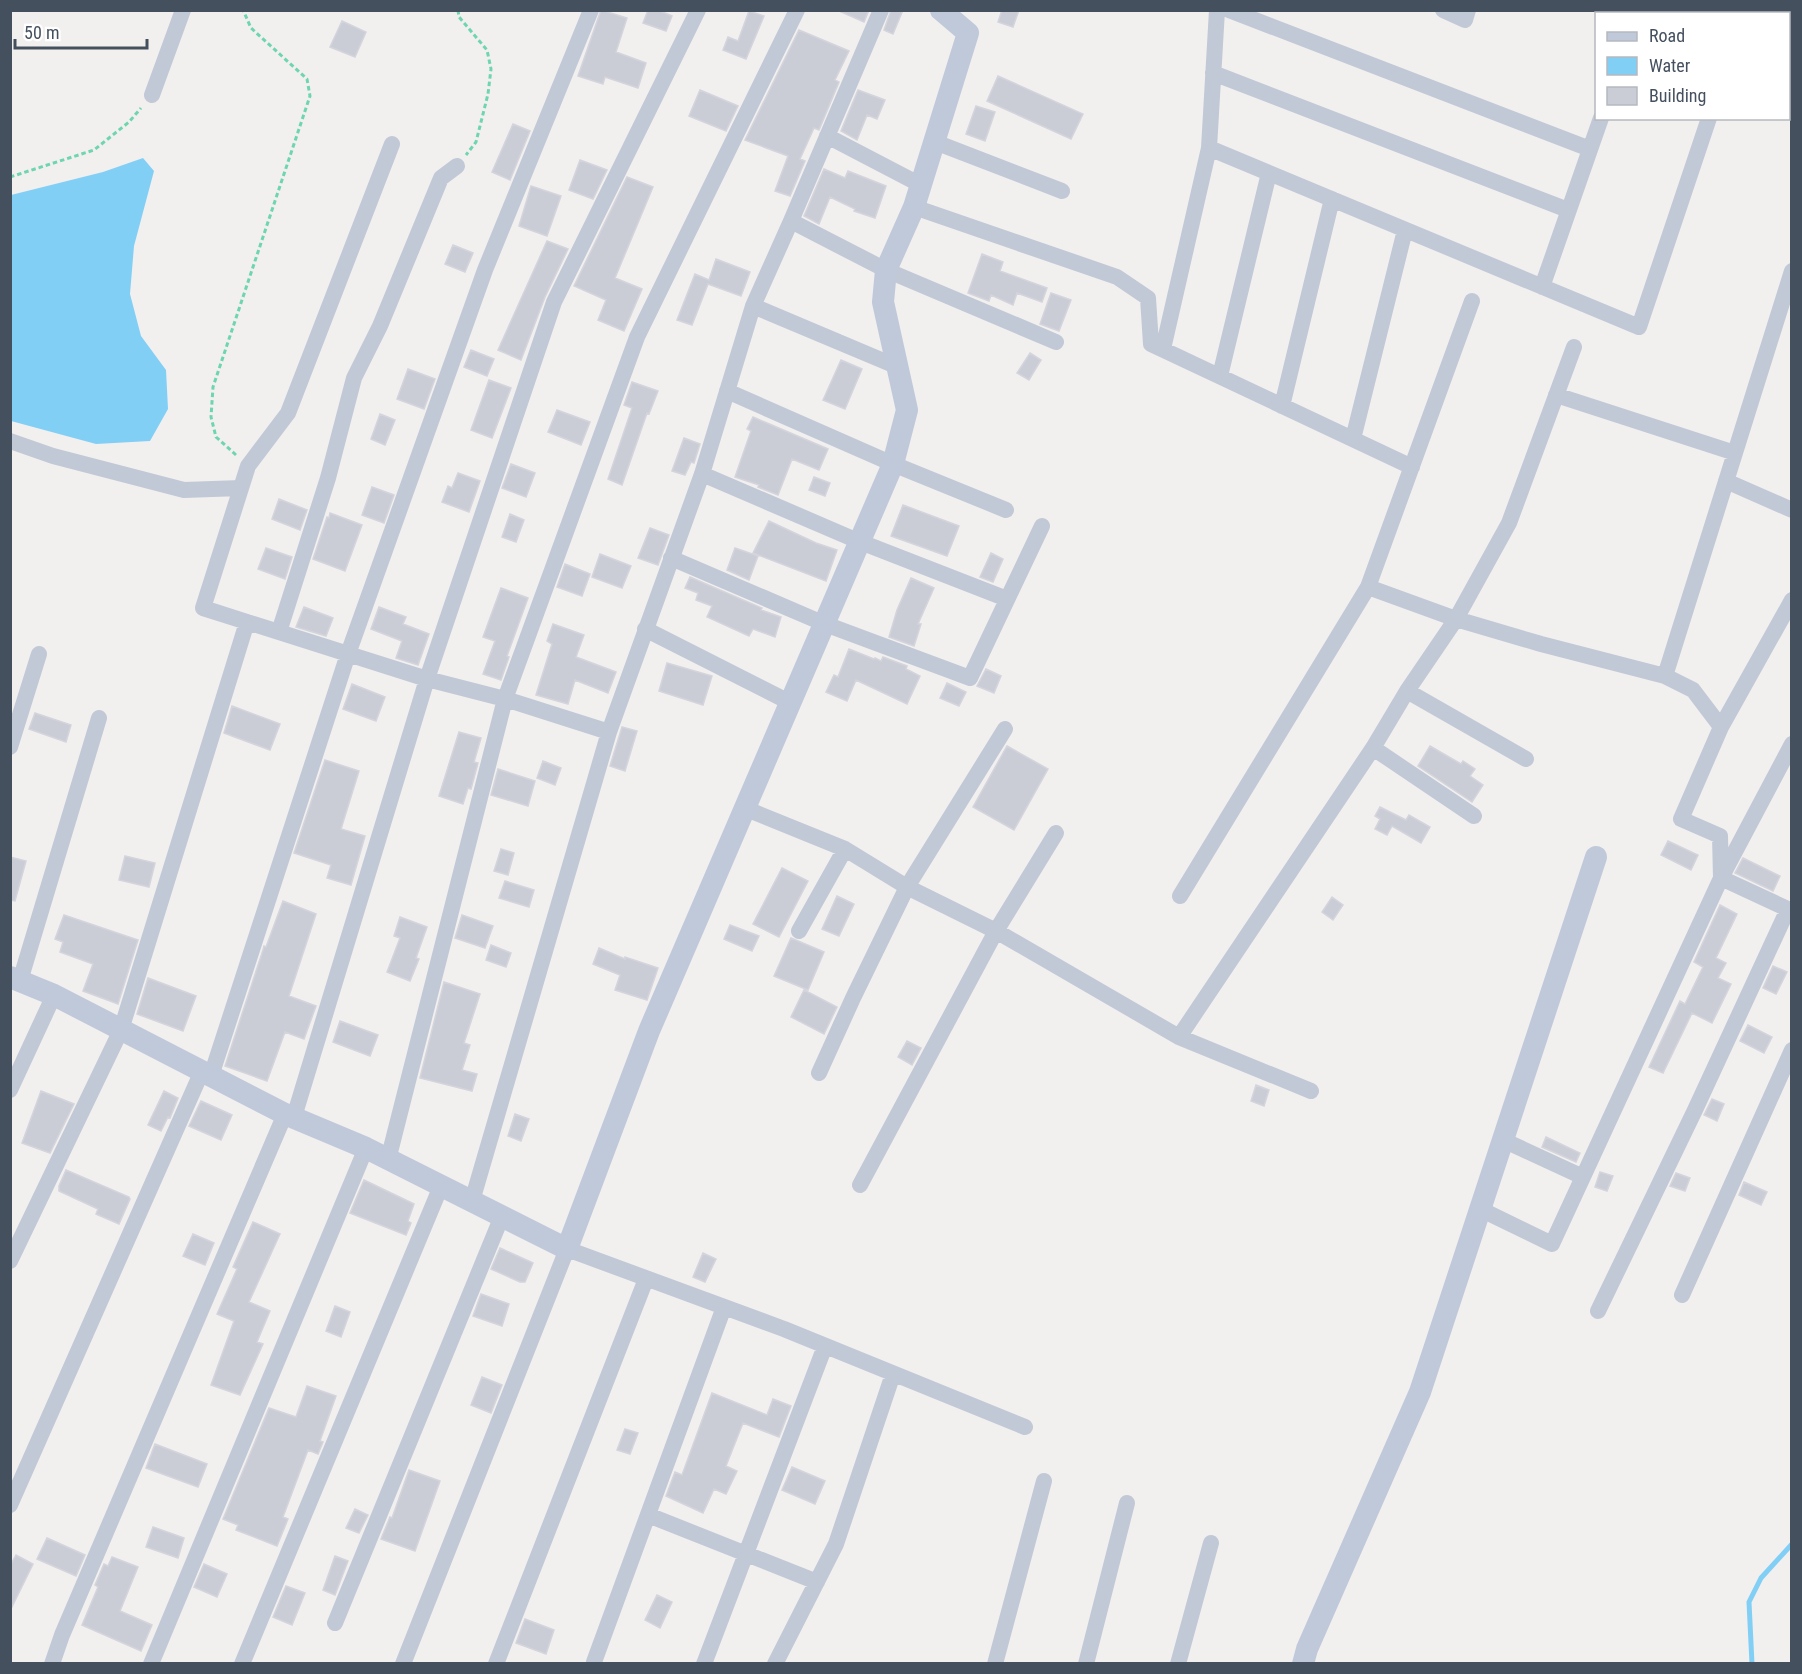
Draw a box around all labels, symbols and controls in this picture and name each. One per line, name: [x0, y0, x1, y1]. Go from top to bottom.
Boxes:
scale bar: [15, 12, 147, 50]
legend: [1595, 12, 1790, 120]
text: 50 m: [24, 22, 59, 43]
text: Road: [1649, 25, 1685, 46]
text: Water: [1649, 55, 1691, 76]
text: Building: [1649, 85, 1706, 106]

